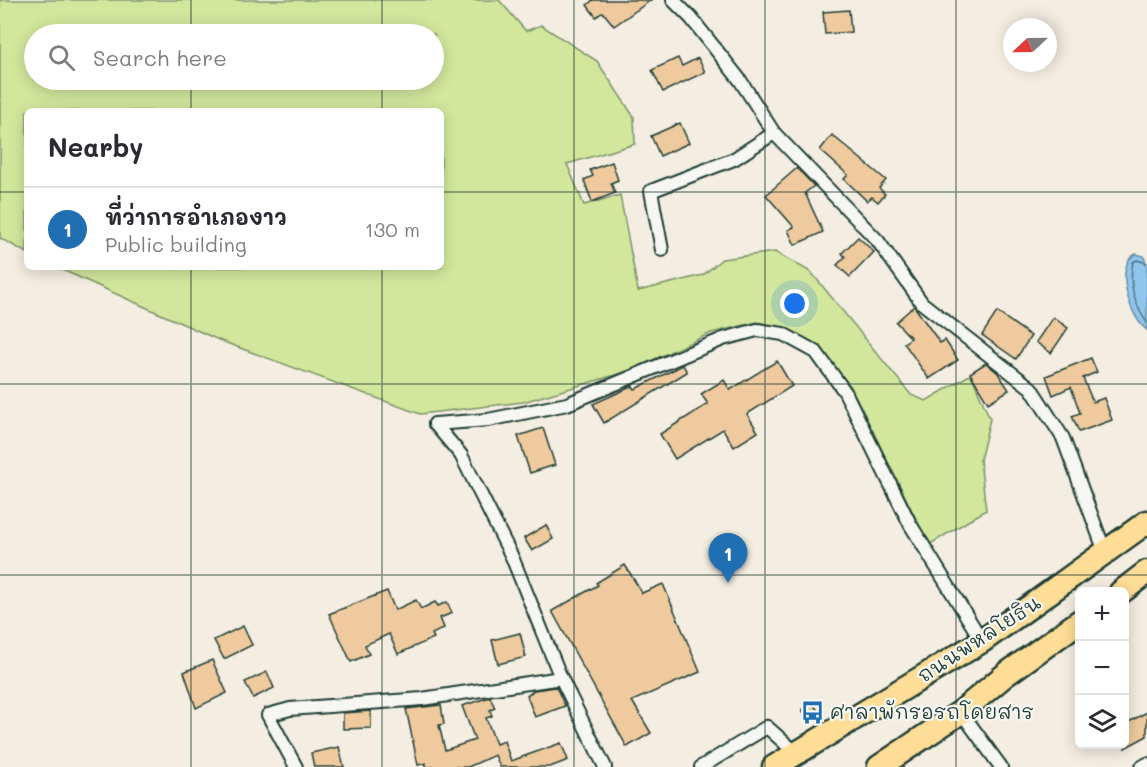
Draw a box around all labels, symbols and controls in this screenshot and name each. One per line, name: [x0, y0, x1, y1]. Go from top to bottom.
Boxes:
north arrow: [1003, 18, 1057, 72]
search box: [24, 24, 444, 90]
icon: search: [45, 41, 78, 74]
text: Search here: [93, 43, 227, 72]
text: Nearby: [48, 130, 143, 164]
text: ที่ว่าการอำเภองาว: [105, 202, 287, 231]
text: 1: [63, 216, 72, 242]
text: 130 m: [365, 216, 420, 242]
text: Public building: [105, 231, 247, 257]
your location: [780, 289, 809, 318]
pin: 1: [708, 534, 748, 583]
map controls: [1075, 587, 1129, 749]
button: +: [1075, 587, 1129, 641]
street label: ถนนพหลโยธิน: [912, 589, 1045, 688]
button: −: [1075, 641, 1129, 695]
button: layers: [1075, 695, 1129, 749]
place label: ศาลาพักรอรถโดยสาร: [830, 698, 1034, 724]
bus stop icon: ศาลาพักรอรถโดยสาร: [799, 699, 825, 725]

